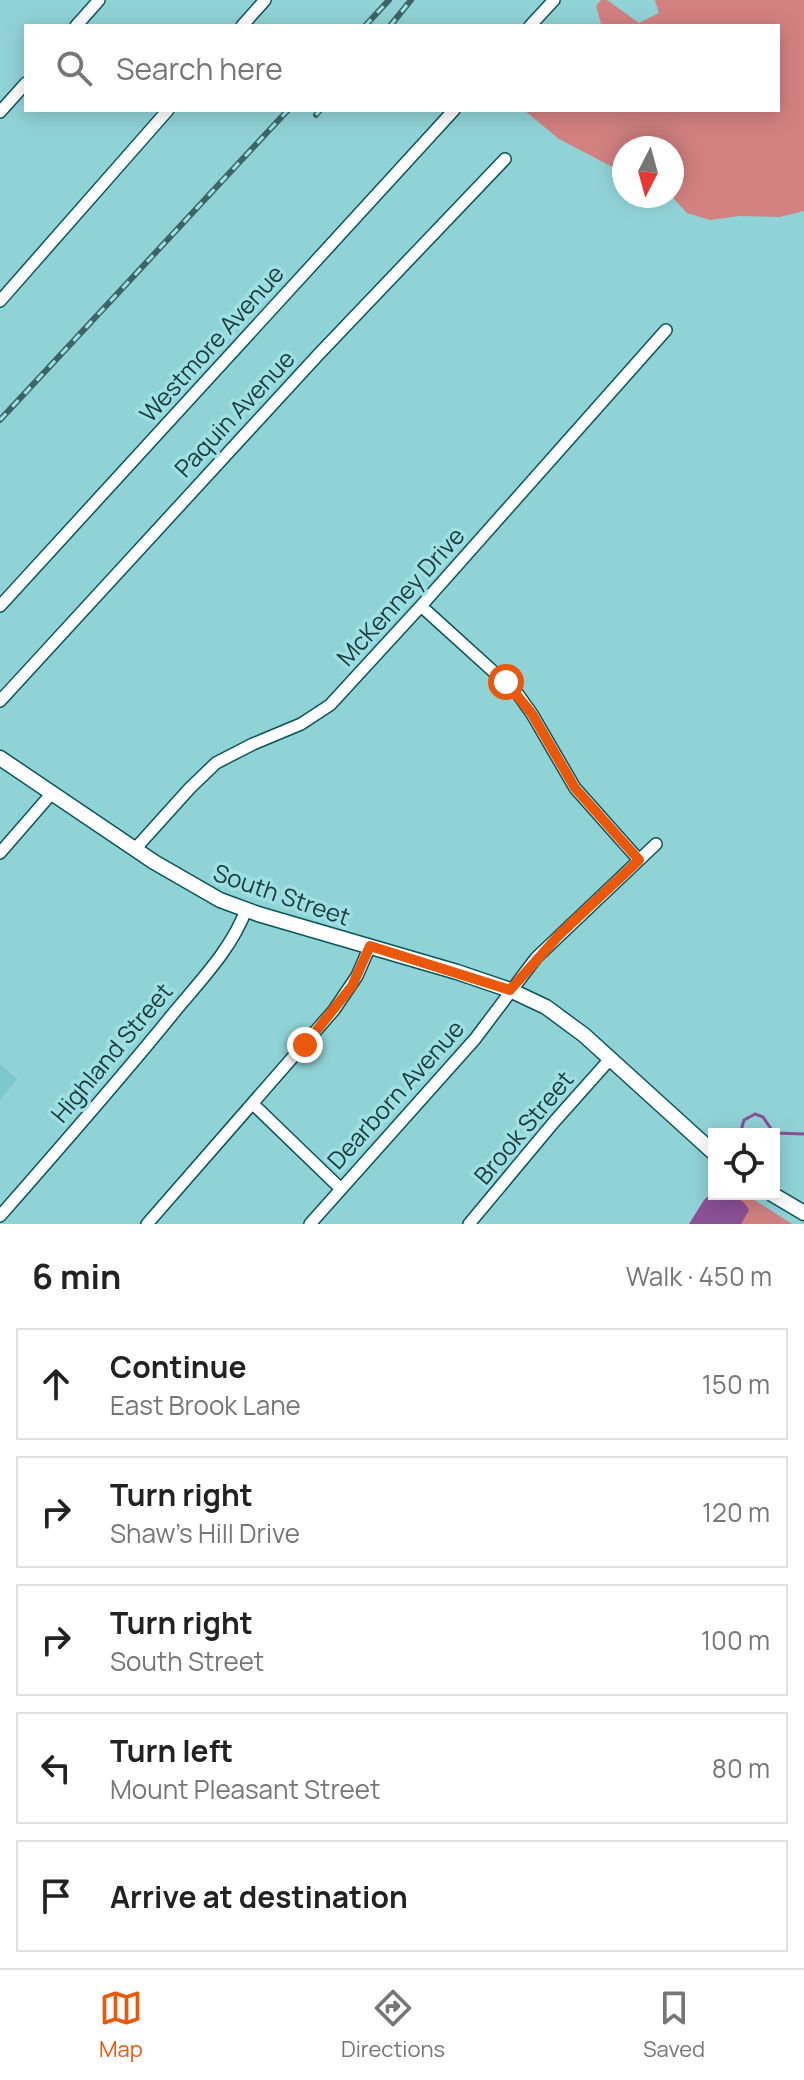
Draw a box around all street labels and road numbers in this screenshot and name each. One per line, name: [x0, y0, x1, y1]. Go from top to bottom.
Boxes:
street label: Westmore Avenue: [131, 257, 291, 429]
street label: Paquin Avenue: [166, 342, 302, 484]
street label: McKenney Drive: [329, 519, 471, 673]
street label: South Street: [209, 855, 355, 933]
street label: Highland Street: [43, 975, 179, 1129]
street label: Dearborn Avenue: [319, 1012, 471, 1176]
street label: Brook Street: [466, 1063, 580, 1191]

